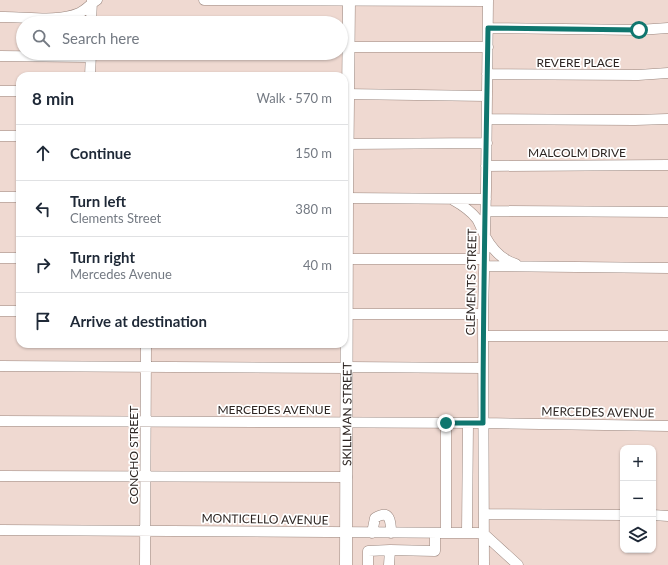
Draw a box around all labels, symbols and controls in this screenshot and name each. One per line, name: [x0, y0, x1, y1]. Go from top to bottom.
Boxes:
search box: [16, 16, 348, 60]
route start: [630, 21, 648, 39]
icon: search: [30, 27, 52, 49]
text: Search here: [62, 29, 139, 47]
street label: REVERE PLACE: [536, 55, 620, 70]
text: 8 min: [32, 88, 74, 109]
text: Walk · 570 m: [256, 90, 332, 106]
icon: ahead: [32, 142, 54, 164]
text: Continue: [70, 144, 131, 162]
text: 150 m: [295, 145, 332, 161]
street label: MALCOLM DRIVE: [528, 145, 626, 160]
text: Turn left: [70, 192, 126, 210]
icon: left: [32, 198, 54, 220]
text: 380 m: [295, 201, 332, 217]
text: Clements Street: [70, 210, 161, 226]
street label: CLEMENTS STREET: [463, 228, 479, 336]
text: Turn right: [70, 248, 135, 266]
icon: right: [32, 254, 54, 276]
text: 40 m: [303, 257, 332, 273]
text: Mercedes Avenue: [70, 266, 172, 282]
icon: arrive: [32, 310, 54, 332]
text: Arrive at destination: [70, 312, 207, 330]
street label: SKILLMAN STREET: [339, 362, 354, 466]
street label: MERCEDES AVENUE: [217, 402, 331, 417]
street label: MERCEDES AVENUE: [541, 404, 655, 420]
street label: CONCHO STREET: [126, 406, 141, 504]
route end: [437, 414, 455, 432]
map controls: [620, 445, 656, 553]
button: +: [620, 445, 656, 481]
button: −: [620, 481, 656, 517]
street label: MONTICELLO AVENUE: [201, 510, 329, 528]
button: layers: [620, 517, 656, 553]

